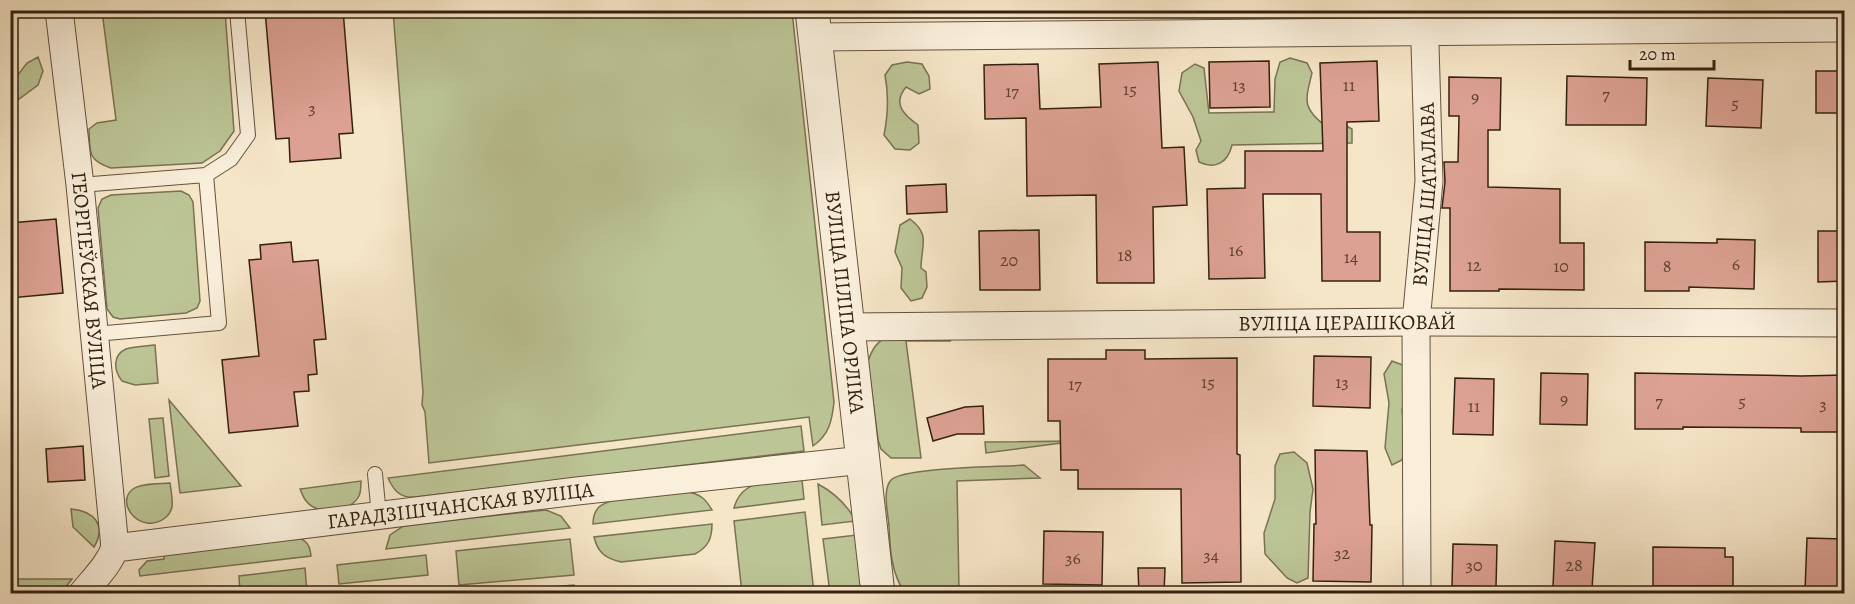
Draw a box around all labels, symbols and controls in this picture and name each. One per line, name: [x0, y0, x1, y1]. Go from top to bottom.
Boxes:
scale bar: [1630, 33, 1714, 71]
text: 20 m: [1639, 42, 1676, 66]
house number: 13: [1232, 73, 1246, 97]
house number: 11: [1343, 73, 1355, 97]
house number: 15: [1123, 77, 1137, 101]
house number: 17: [1005, 79, 1019, 103]
house number: 7: [1602, 82, 1610, 106]
house number: 9: [1471, 85, 1479, 109]
house number: 5: [1731, 91, 1739, 115]
house number: 3: [308, 96, 316, 120]
street label: ВУЛІЦА ШАТАЛАВА: [1405, 101, 1443, 288]
street label: ГЕОРГІЕЎСКАЯ ВУЛІЦА: [65, 170, 114, 391]
street label: ВУЛІЦА ПІЛІПА ОРЛІКА: [819, 189, 872, 416]
house number: 16: [1229, 238, 1243, 262]
house number: 18: [1118, 243, 1132, 267]
house number: 14: [1344, 245, 1358, 269]
house number: 20: [1000, 248, 1018, 272]
house number: 6: [1732, 252, 1740, 276]
house number: 12: [1467, 253, 1482, 277]
house number: 10: [1553, 254, 1569, 278]
house number: 8: [1663, 254, 1671, 278]
street label: ВУЛІЦА ЦЕРАШКОВАЙ: [1238, 308, 1456, 338]
house number: 15: [1201, 370, 1215, 394]
house number: 13: [1335, 370, 1349, 394]
house number: 17: [1068, 372, 1082, 396]
house number: 9: [1560, 387, 1568, 411]
house number: 7: [1655, 389, 1663, 413]
house number: 5: [1738, 389, 1746, 413]
house number: 3: [1819, 392, 1827, 416]
house number: 11: [1468, 394, 1480, 418]
street label: ГАРАДЗІШЧАНСКАЯ ВУЛІЦА: [326, 475, 596, 536]
house number: 32: [1334, 541, 1350, 565]
house number: 34: [1203, 543, 1219, 567]
house number: 36: [1065, 546, 1081, 570]
house number: 30: [1465, 553, 1483, 577]
house number: 28: [1565, 553, 1583, 577]

